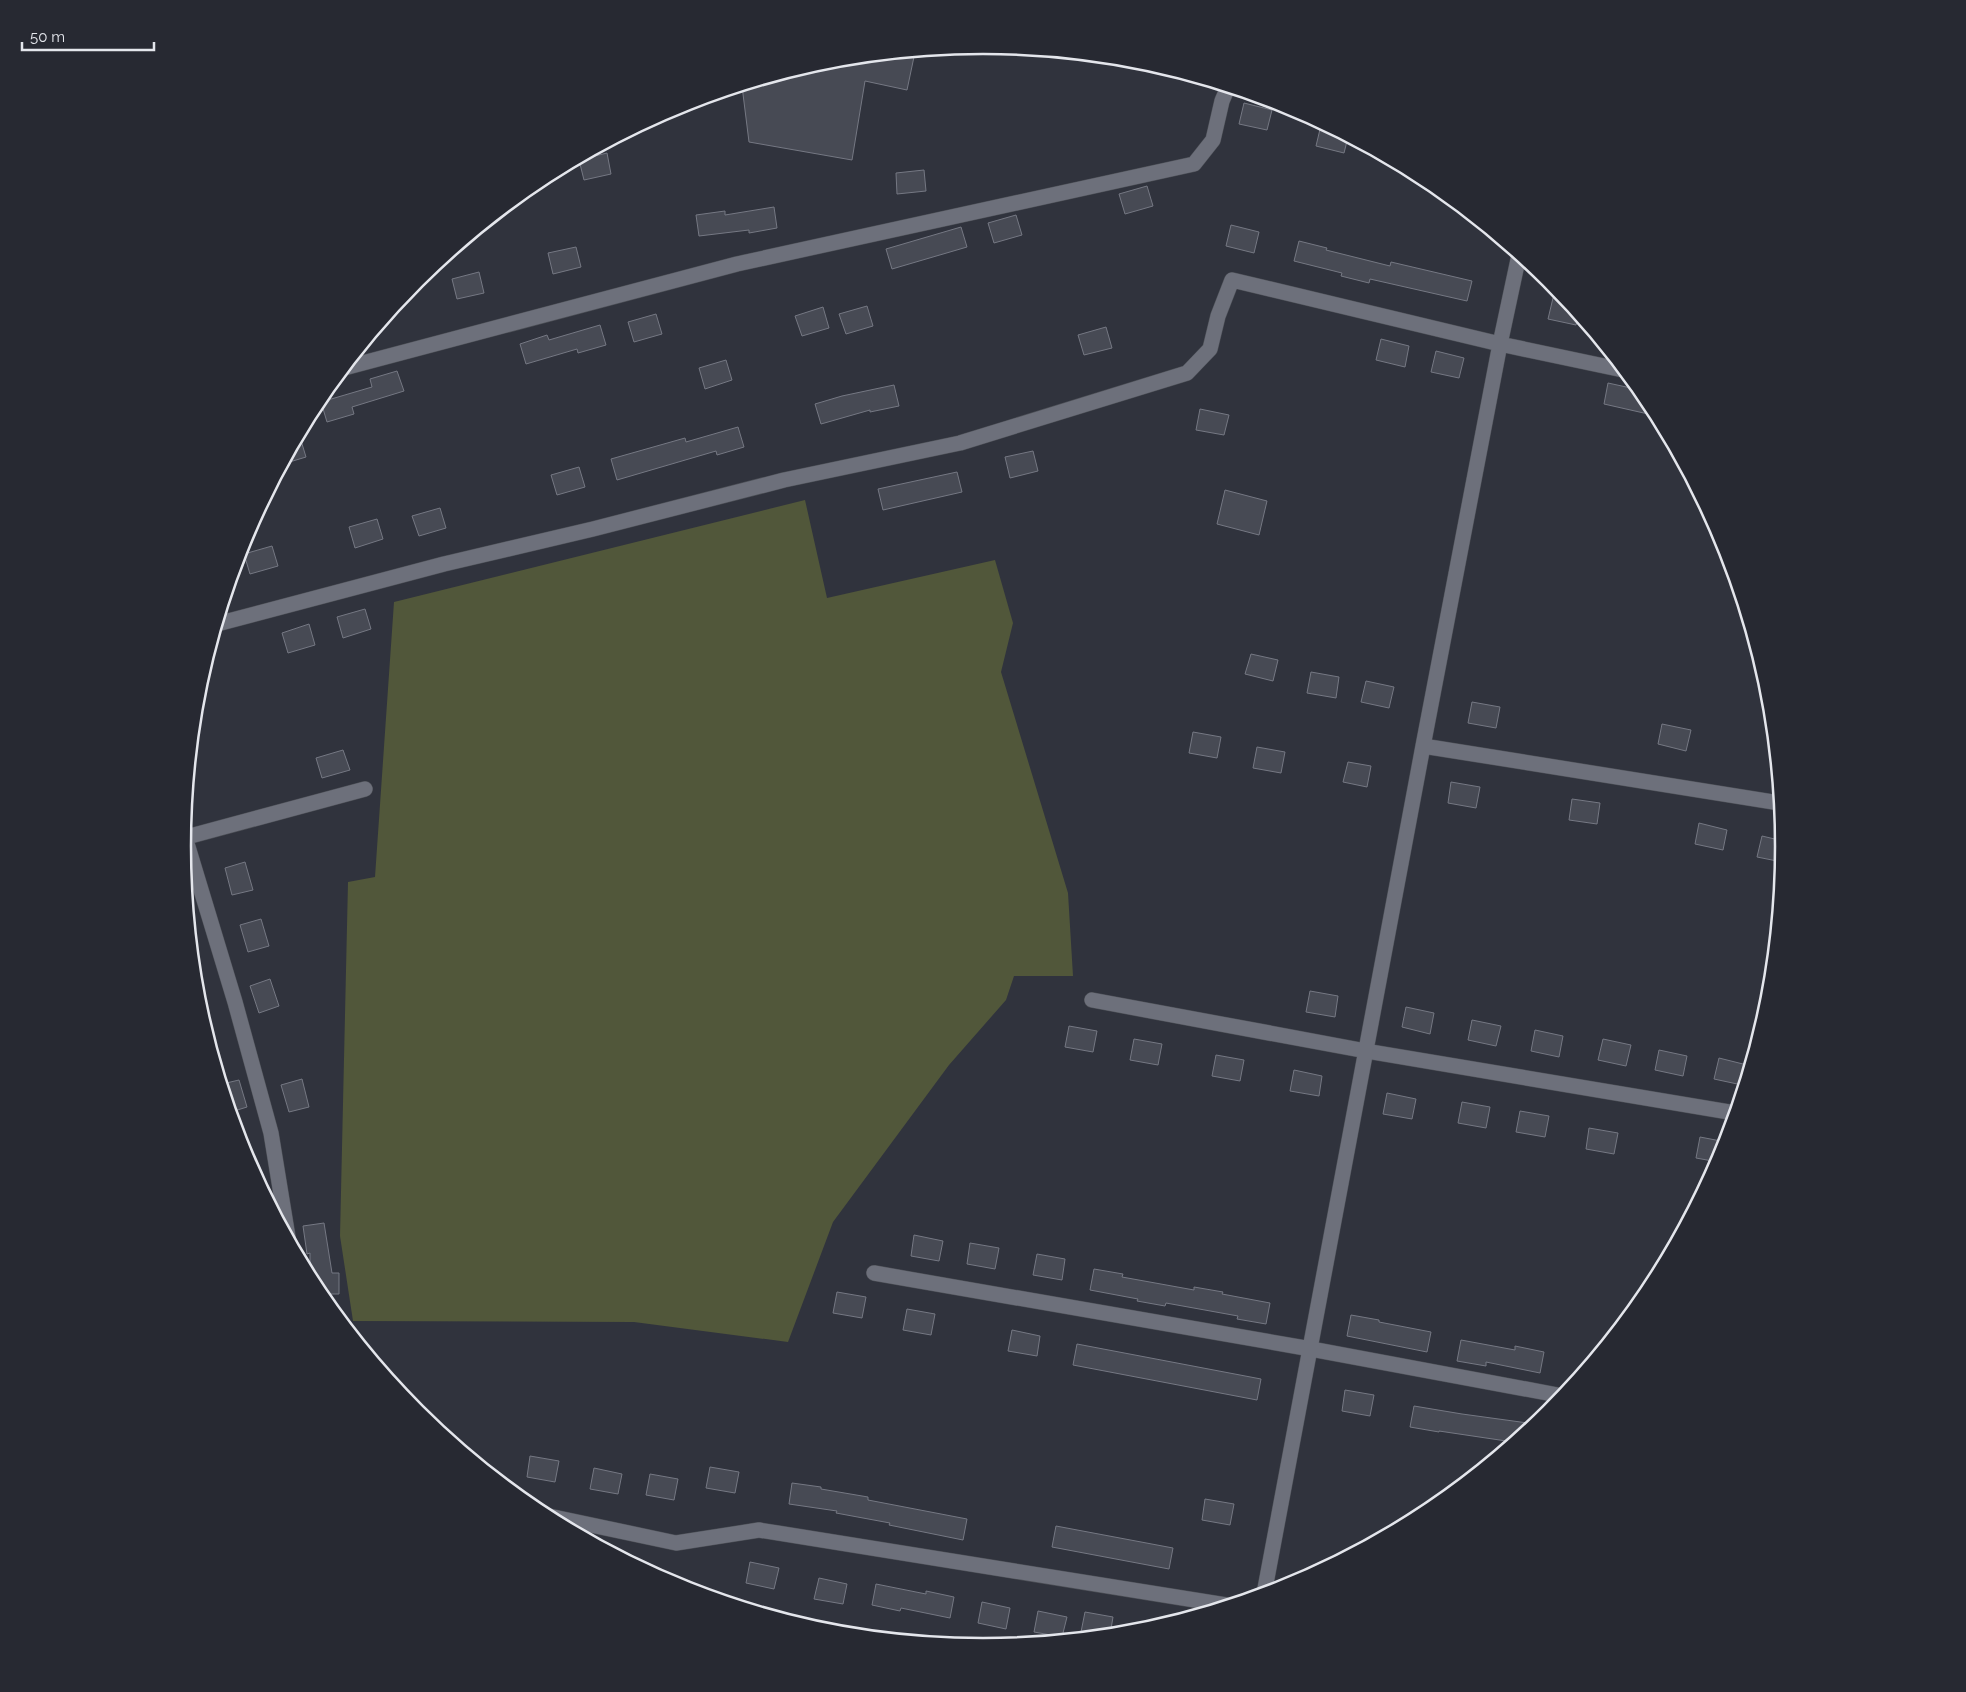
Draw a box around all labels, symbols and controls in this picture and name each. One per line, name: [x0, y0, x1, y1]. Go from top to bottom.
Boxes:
scale bar: [22, 20, 155, 52]
text: 50 m: [30, 28, 65, 46]

